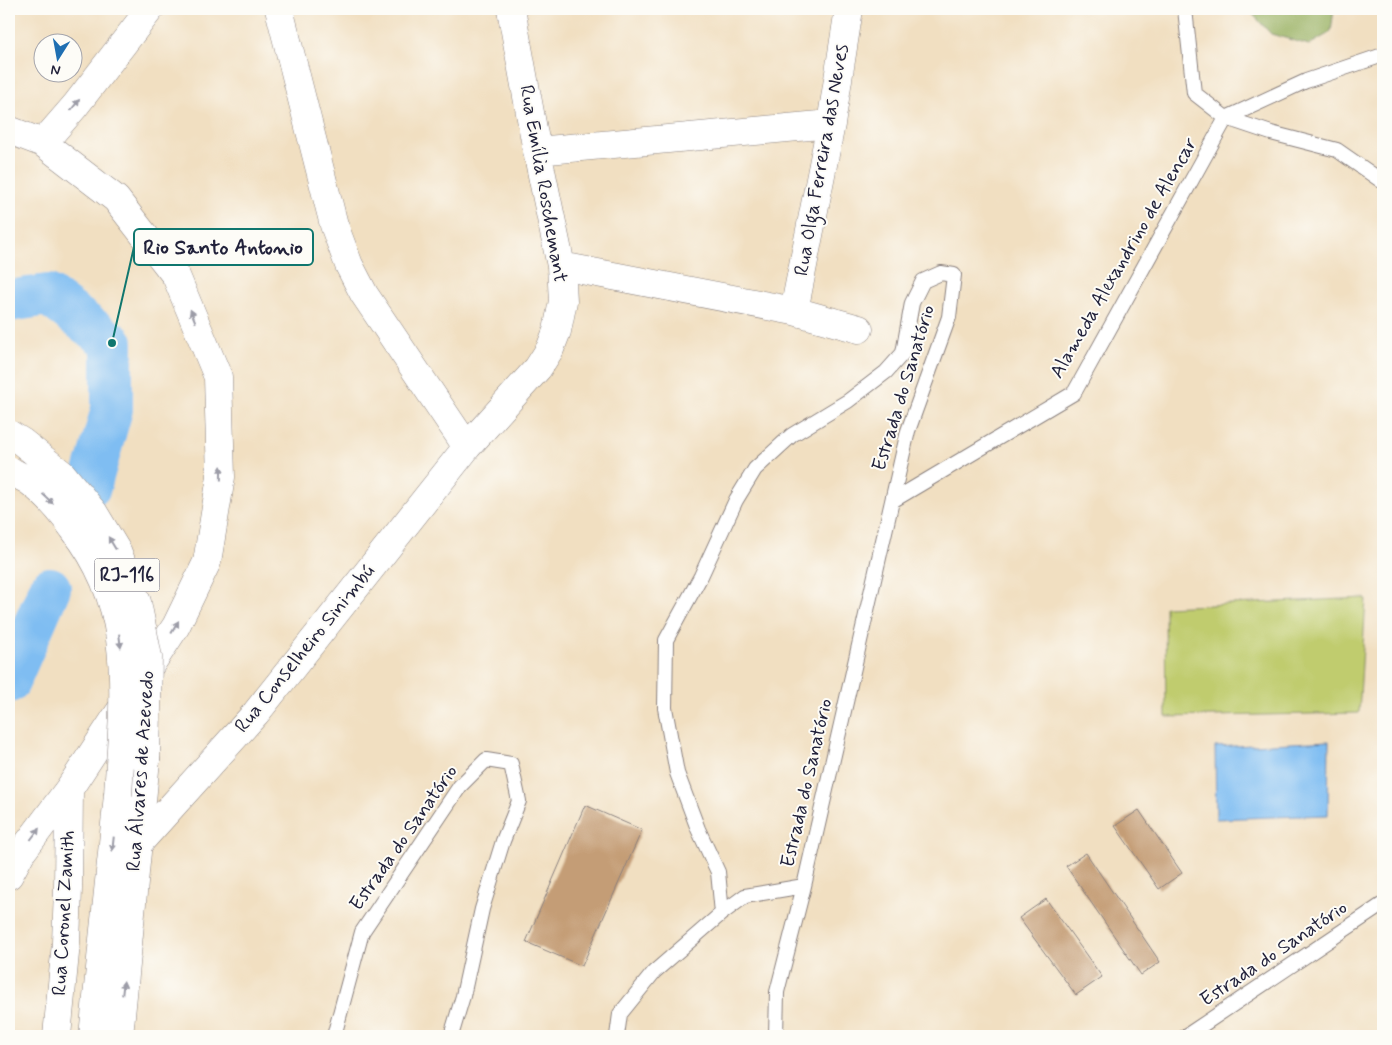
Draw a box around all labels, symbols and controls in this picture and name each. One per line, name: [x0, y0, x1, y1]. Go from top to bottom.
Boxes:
north arrow: [32, 32, 82, 82]
street label: Rua Olga Ferreira das Neves: [788, 42, 858, 279]
text: N: [49, 60, 62, 80]
street label: Rua Emília Roschemant: [512, 83, 574, 285]
one-way arrow: [69, 99, 80, 112]
street label: Alameda Alexandrino de Alencar: [1044, 133, 1204, 383]
callout: Rio Santo Antonio: [134, 229, 313, 265]
text: Rio Santo Antonio: [143, 234, 303, 262]
street label: Estrada do Sanatório: [866, 302, 942, 474]
one-way arrow: [188, 309, 196, 323]
one-way arrow: [217, 465, 225, 481]
one-way arrow: [41, 493, 53, 505]
one-way arrow: [107, 536, 116, 549]
road number: RJ-116: [94, 558, 160, 592]
street label: Rua Conselheiro Sinimbú: [229, 559, 381, 739]
one-way arrow: [170, 620, 179, 633]
one-way arrow: [116, 633, 124, 649]
street label: Rua Álvares de Azevedo: [121, 670, 161, 872]
street label: Estrada do Sanatório: [774, 696, 840, 870]
street label: Estrada do Sanatório: [343, 760, 465, 916]
one-way arrow: [30, 827, 40, 841]
street label: Rua Coronel Zamith: [46, 830, 82, 996]
one-way arrow: [109, 836, 117, 852]
street label: Estrada do Sanatório: [1195, 895, 1353, 1013]
one-way arrow: [120, 979, 128, 995]

